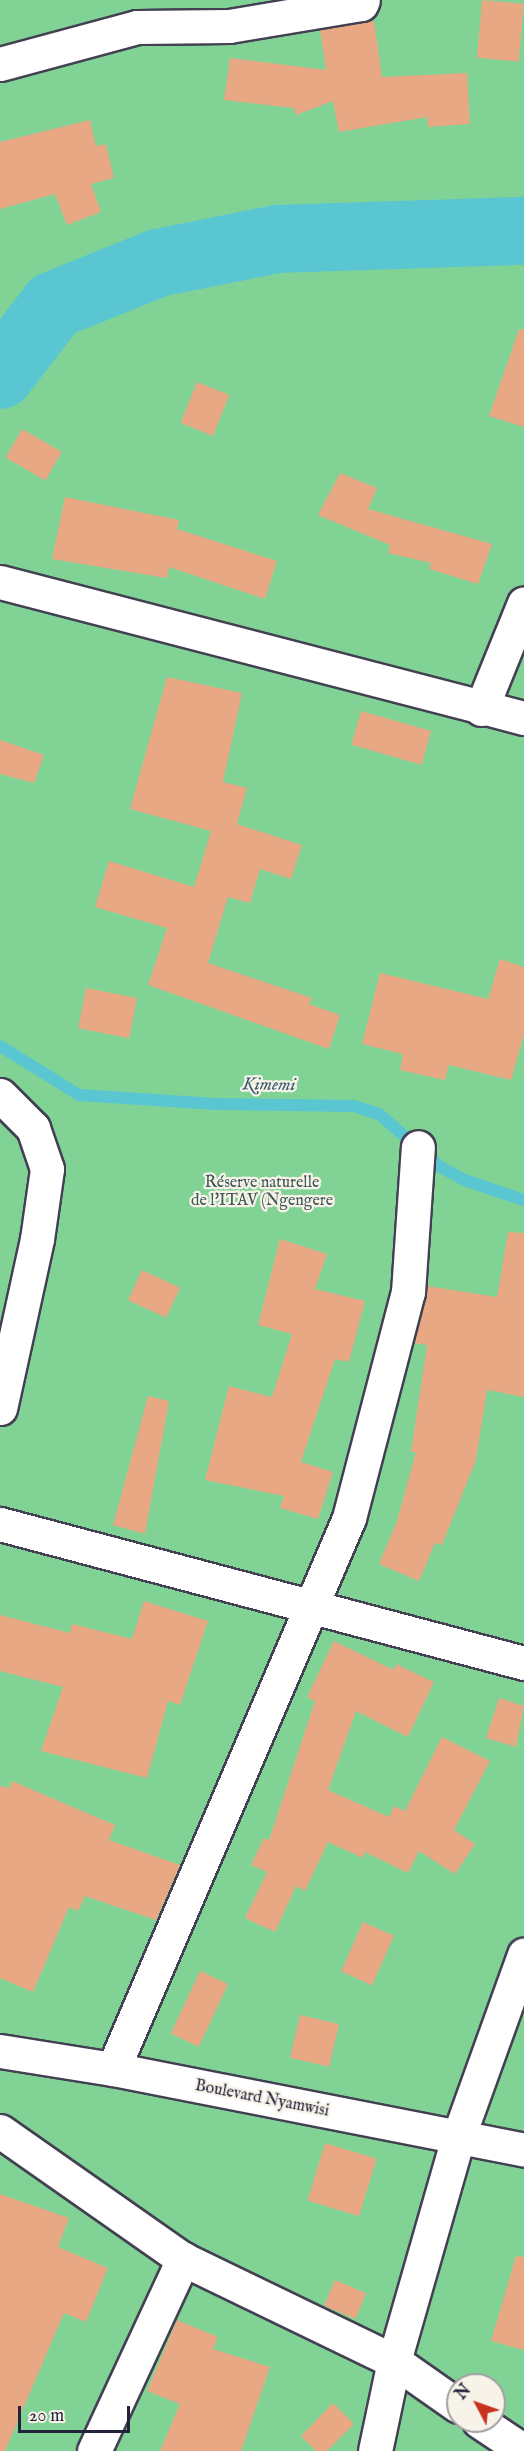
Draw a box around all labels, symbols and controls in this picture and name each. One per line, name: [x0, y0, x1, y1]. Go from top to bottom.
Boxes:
water label: Kimemi: [242, 1075, 296, 1097]
park label: Réserve naturelle de l'ITAV (Ngengere: [191, 1173, 333, 1211]
street label: Boulevard Nyamwisi: [193, 2077, 331, 2121]
north arrow: [446, 2373, 506, 2433]
text: N: [452, 2381, 476, 2404]
scale bar: [21, 2394, 134, 2432]
text: 20 m: [29, 2405, 64, 2428]

